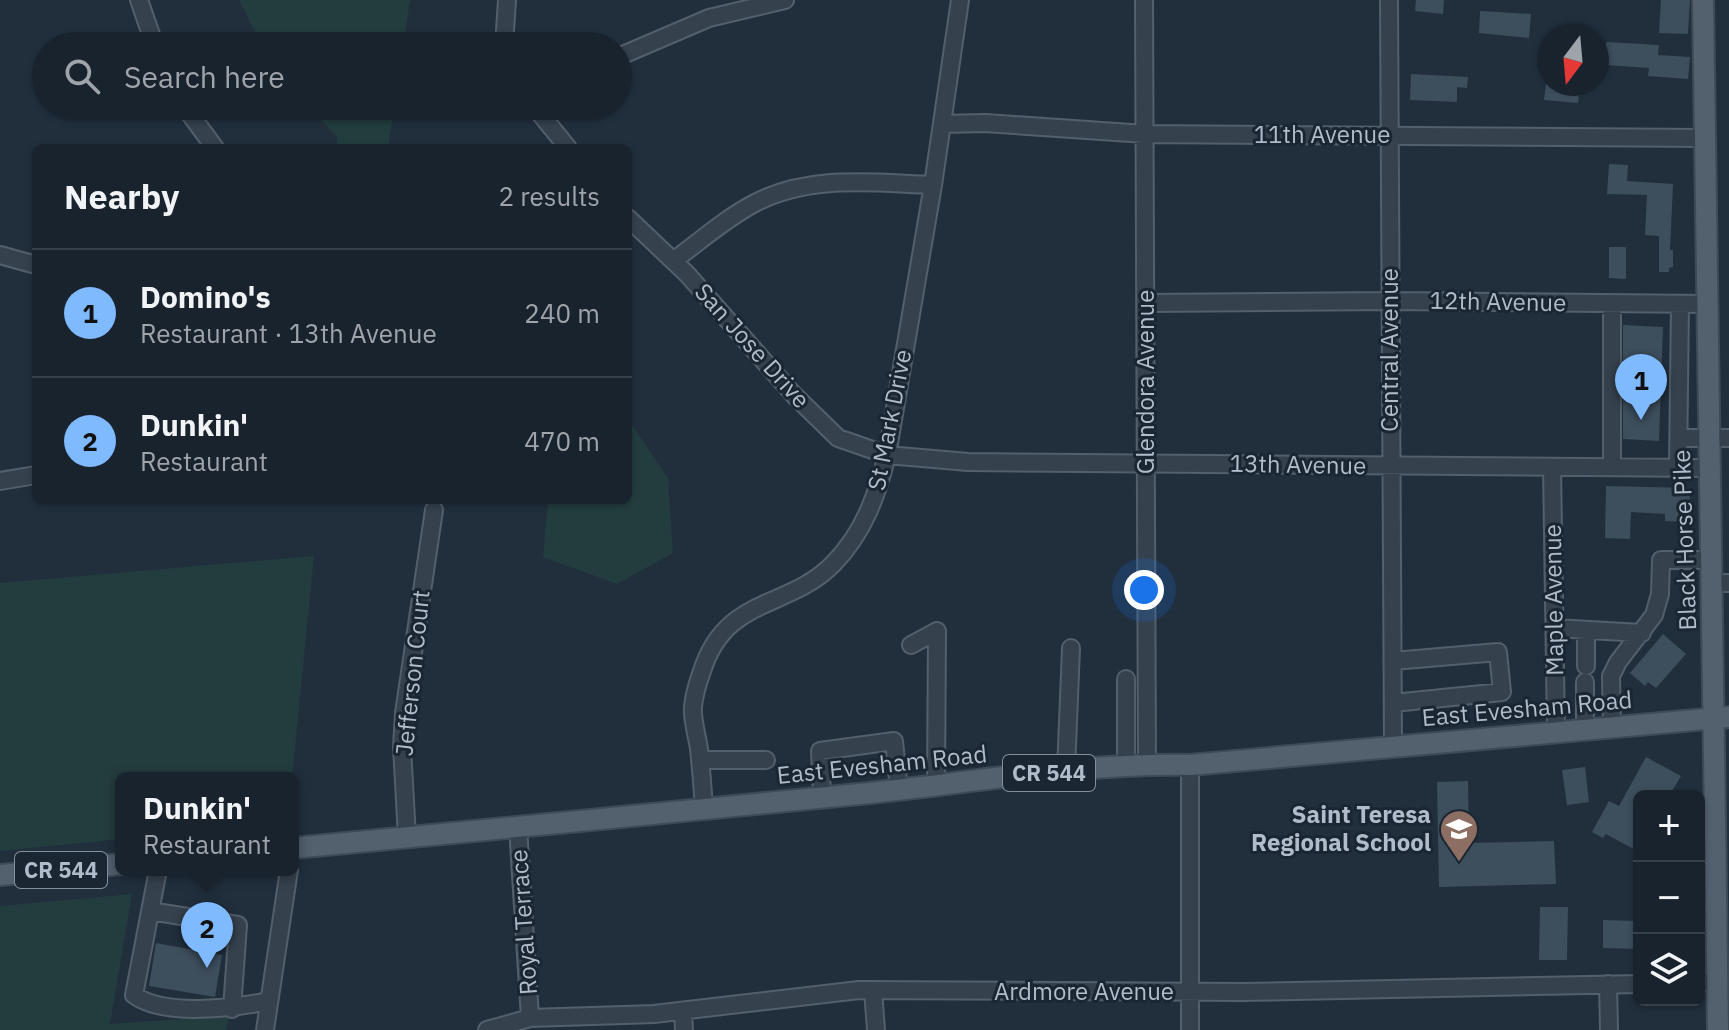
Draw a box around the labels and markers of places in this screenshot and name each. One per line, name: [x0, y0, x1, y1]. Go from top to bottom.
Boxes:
pin: 1: [1615, 354, 1667, 420]
place label: Saint Teresa Regional School: [1251, 798, 1431, 858]
school or university icon: Saint Teresa Regional School: [1438, 808, 1480, 863]
pin: 2: [181, 902, 233, 968]

